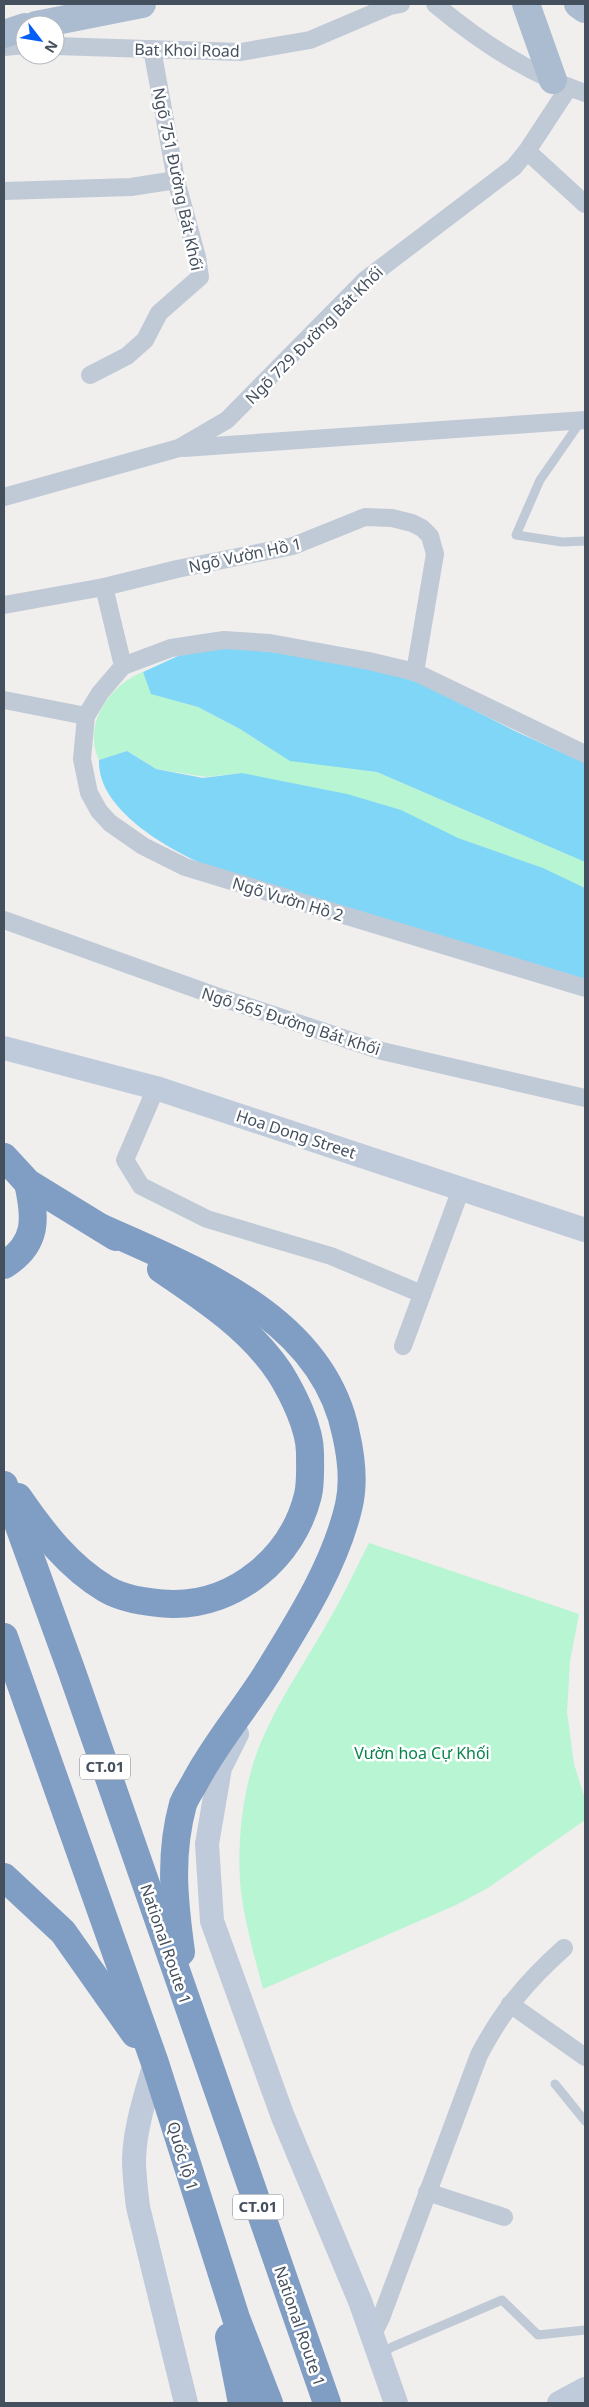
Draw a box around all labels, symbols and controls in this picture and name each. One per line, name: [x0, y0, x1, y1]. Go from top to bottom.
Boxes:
north arrow: [15, 15, 65, 65]
text: N: [40, 37, 63, 57]
street label: Bat Khoi Road: [134, 38, 240, 62]
street label: Ngõ 751 Đường Bát Khối: [148, 85, 208, 273]
street label: Ngõ 729 Đường Bát Khối: [240, 261, 388, 409]
street label: Ngõ Vườn Hồ 1: [187, 532, 303, 578]
street label: Ngõ Vườn Hồ 2: [230, 872, 346, 926]
street label: Ngõ 565 Đường Bát Khối: [199, 982, 383, 1060]
street label: Hoa Dong Street: [233, 1104, 359, 1164]
park label: Vườn hoa Cự Khối: [354, 1742, 490, 1764]
road number: CT.01: [80, 1754, 130, 1780]
street label: National Route 1: [135, 1881, 197, 2007]
street label: Quốc lộ 1: [162, 2119, 204, 2193]
road number: CT.01: [233, 2194, 283, 2220]
street label: National Route 1: [269, 2263, 331, 2389]

